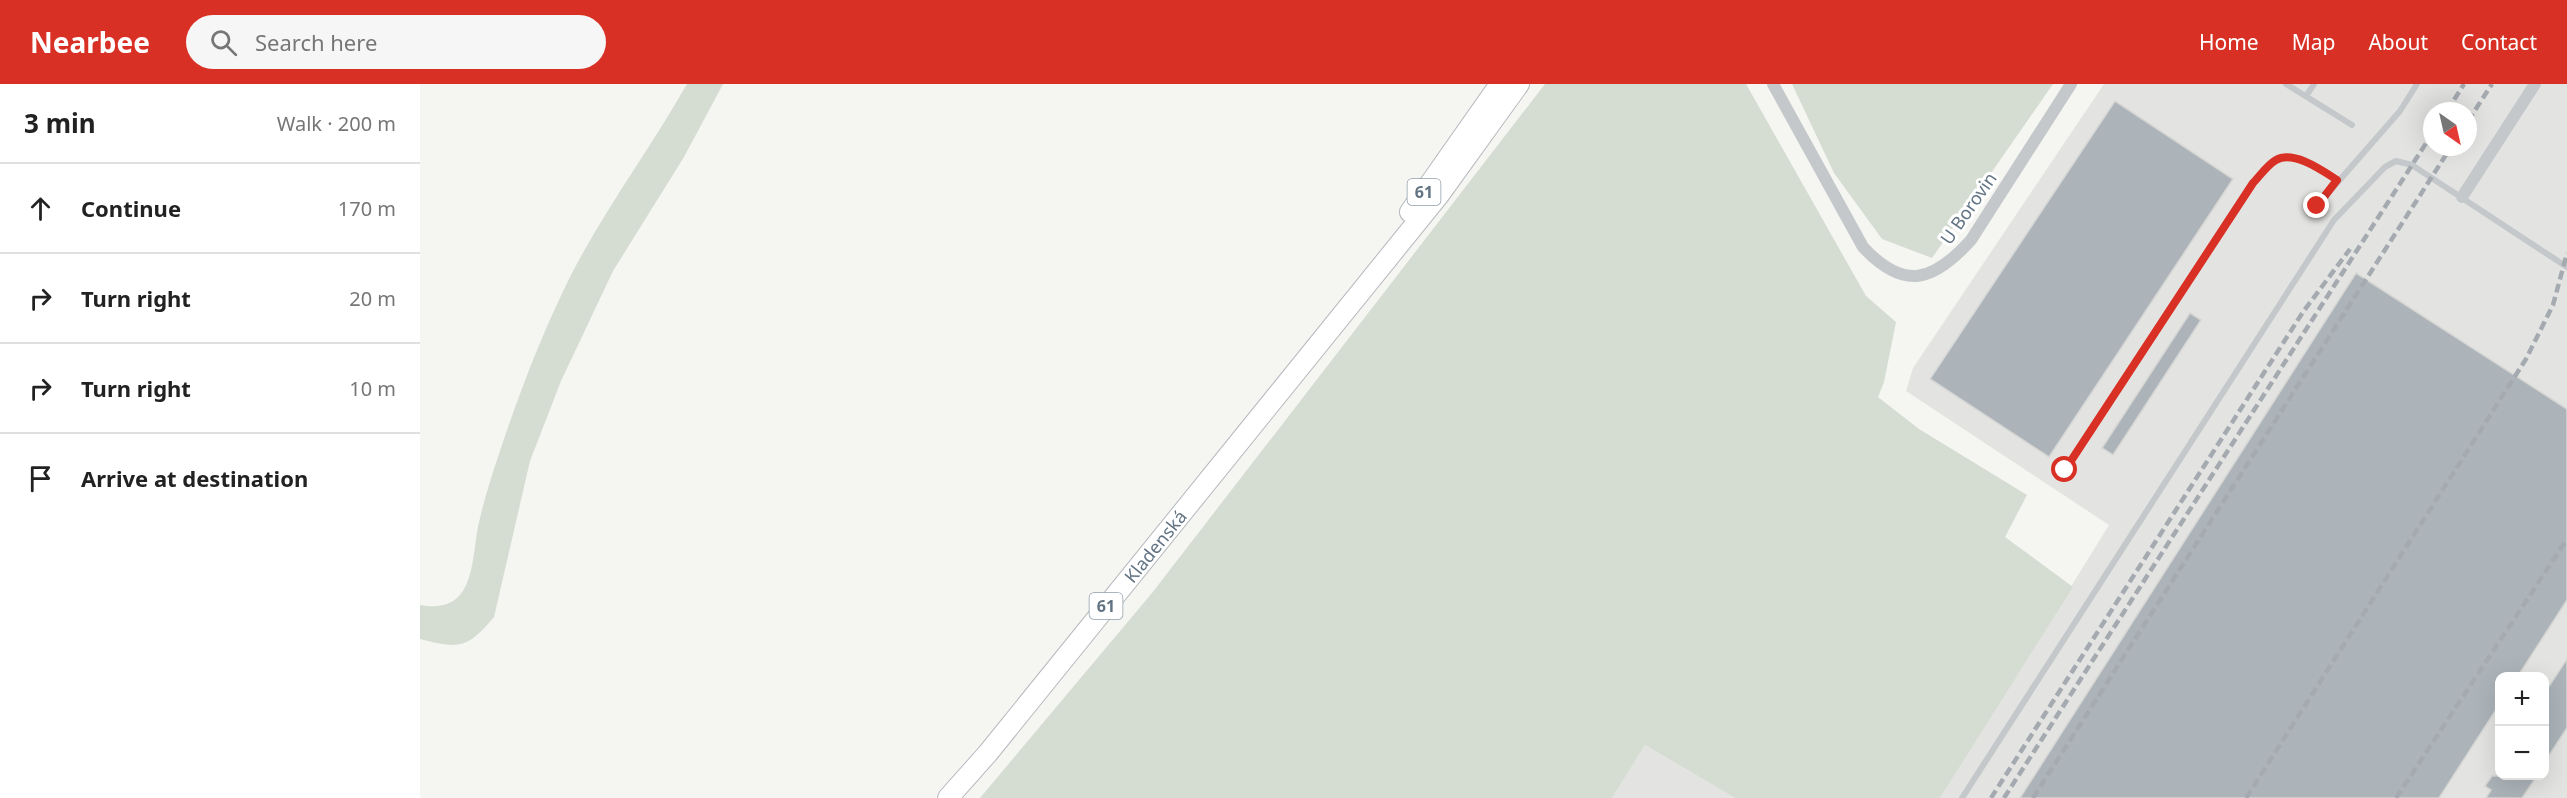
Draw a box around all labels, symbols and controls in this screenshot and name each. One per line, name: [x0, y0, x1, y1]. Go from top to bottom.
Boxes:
search box: [186, 15, 606, 69]
text: Nearbee: [30, 23, 150, 61]
icon: search: [207, 26, 240, 59]
text: Search here: [255, 27, 377, 57]
text: Home: [2199, 28, 2259, 56]
text: Map: [2292, 28, 2335, 56]
text: About: [2368, 28, 2428, 56]
text: Contact: [2461, 28, 2537, 56]
north arrow: [2423, 102, 2477, 156]
text: 3 min: [24, 105, 96, 141]
text: Walk · 200 m: [277, 110, 396, 137]
street label: U Borovin: [1934, 167, 2002, 249]
road number: 61: [1408, 179, 1440, 205]
icon: ahead: [24, 192, 57, 225]
route end: [2303, 192, 2329, 218]
text: Continue: [81, 193, 181, 223]
text: 170 m: [338, 195, 396, 222]
icon: right: [24, 282, 57, 315]
text: Turn right: [81, 283, 191, 313]
text: 20 m: [349, 285, 396, 312]
icon: right: [24, 372, 57, 405]
text: Turn right: [81, 373, 191, 403]
text: 10 m: [349, 375, 396, 402]
route start: [2051, 456, 2077, 482]
icon: arrive: [24, 462, 57, 495]
text: Arrive at destination: [81, 463, 308, 493]
street label: Kladenská: [1119, 505, 1192, 588]
road number: 61: [1090, 593, 1122, 619]
map controls: [2495, 672, 2549, 780]
button: +: [2495, 672, 2549, 726]
button: −: [2495, 726, 2549, 780]

